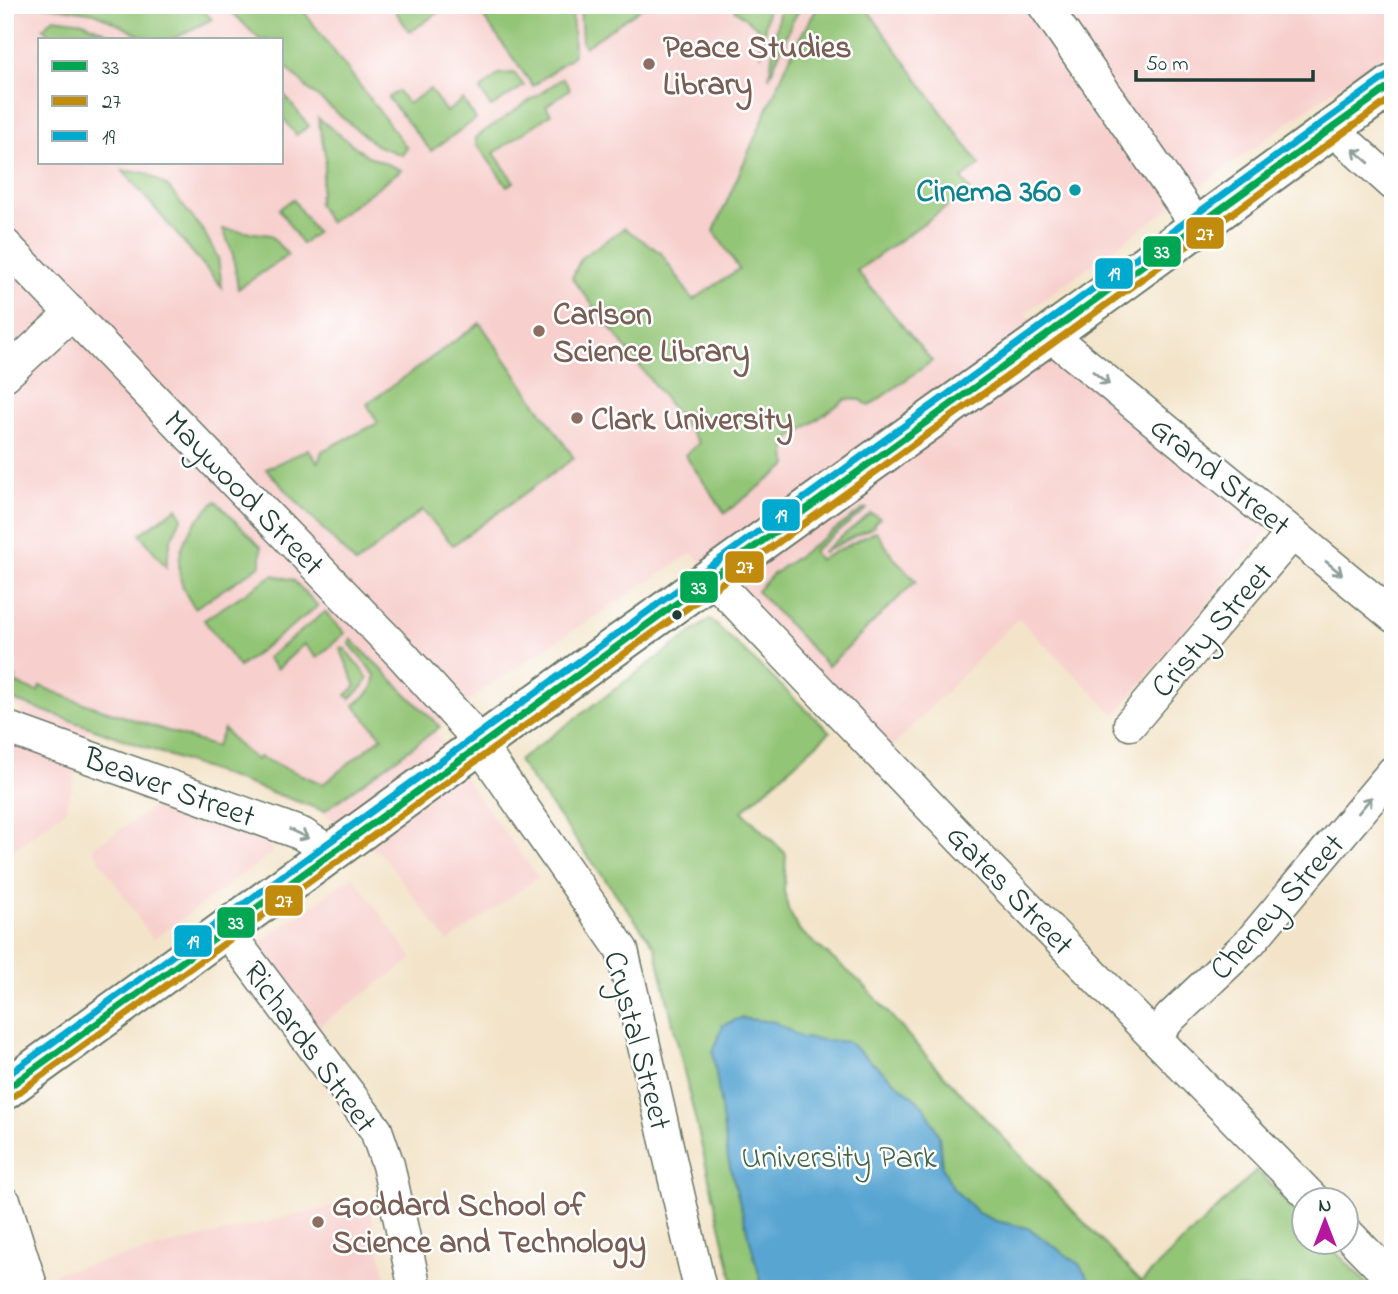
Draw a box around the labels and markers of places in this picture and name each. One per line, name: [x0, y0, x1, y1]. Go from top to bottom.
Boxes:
place label: Peace Studies Library: [663, 26, 852, 111]
marker: Peace Studies Library: [641, 56, 657, 72]
place label: Cinema 360: [916, 170, 1061, 217]
marker: Cinema 360: [1067, 182, 1083, 198]
place label: Carlson Science Library: [553, 293, 750, 378]
marker: Carlson Science Library: [531, 323, 547, 339]
place label: Clark University: [591, 398, 793, 446]
marker: Clark University: [569, 410, 585, 426]
unlabelled marker: [670, 608, 684, 622]
place label: Goddard School of Science and Technology: [332, 1184, 646, 1269]
marker: Goddard School of Science and Technology: [310, 1214, 326, 1230]

